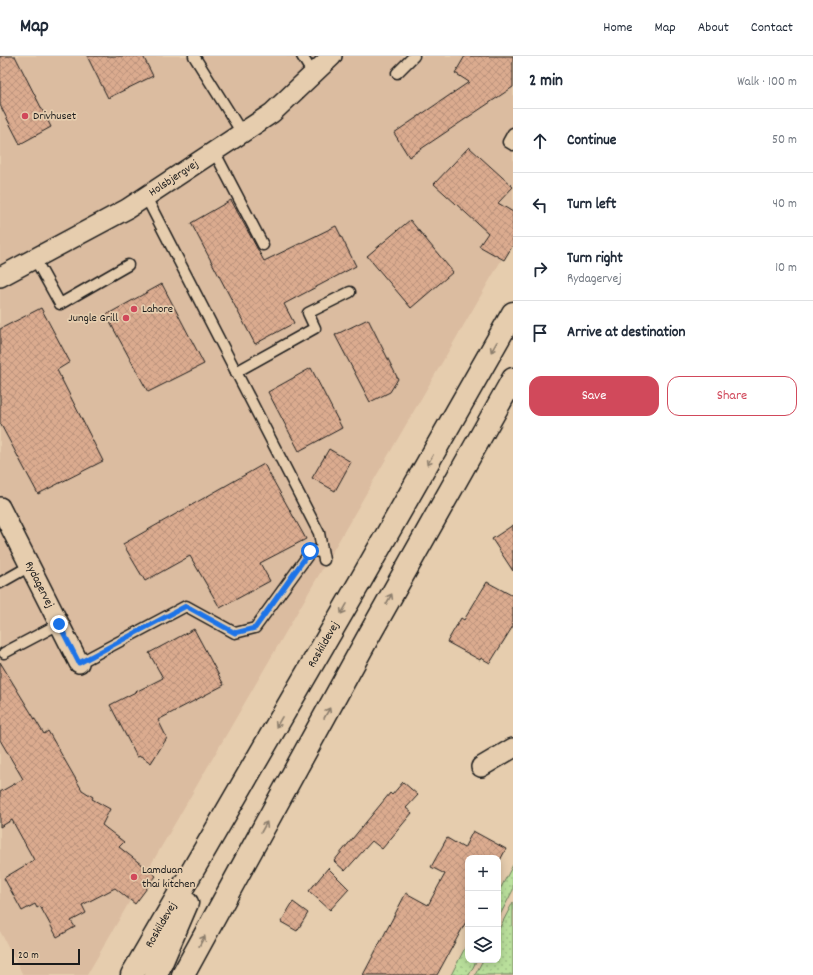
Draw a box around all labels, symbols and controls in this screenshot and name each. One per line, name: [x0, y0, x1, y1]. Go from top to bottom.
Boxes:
text: Map: [20, 14, 49, 41]
text: Home: [603, 18, 632, 38]
text: Map: [654, 18, 676, 38]
text: About: [698, 18, 729, 38]
text: Contact: [751, 18, 793, 38]
text: 2 min: [529, 70, 563, 94]
text: Walk · 100 m: [737, 73, 797, 92]
place label: Drivhuset: [33, 108, 77, 125]
marker: Drivhuset: [20, 111, 30, 121]
icon: ahead: [529, 130, 551, 152]
text: Continue: [567, 130, 616, 152]
text: 50 m: [772, 131, 797, 150]
street label: Holsbjergvej: [146, 156, 202, 201]
icon: left: [529, 194, 551, 216]
text: Turn left: [567, 194, 616, 216]
text: 40 m: [773, 195, 797, 214]
text: Turn right: [567, 248, 623, 270]
icon: right: [529, 258, 551, 280]
text: 10 m: [775, 259, 797, 278]
text: Rydagervej: [567, 270, 622, 289]
place label: Lahore: [142, 301, 173, 318]
marker: Lahore: [129, 304, 139, 314]
place label: Jungle Grill: [68, 310, 118, 327]
marker: Jungle Grill: [121, 313, 131, 323]
icon: arrive: [529, 322, 551, 344]
text: Arrive at destination: [567, 322, 685, 344]
one-way arrow: [489, 341, 497, 353]
button: Save: [529, 376, 659, 416]
button: Share: [667, 376, 797, 416]
one-way arrow: [425, 454, 433, 466]
route start: [301, 542, 319, 560]
street label: Rydagervej: [20, 558, 58, 611]
one-way arrow: [386, 593, 394, 605]
one-way arrow: [340, 603, 348, 615]
route end: [50, 615, 68, 633]
street label: Roskildevej: [304, 618, 344, 671]
one-way arrow: [323, 707, 331, 719]
one-way arrow: [275, 716, 283, 728]
one-way arrow: [261, 821, 268, 833]
map controls: [465, 855, 501, 963]
button: +: [465, 855, 501, 891]
place label: Lamduan thai kitchen: [142, 862, 196, 893]
marker: Lamduan thai kitchen: [129, 872, 139, 882]
button: −: [465, 891, 501, 927]
street label: Roskildevej: [141, 899, 181, 951]
button: layers: [465, 927, 501, 963]
one-way arrow: [198, 935, 206, 947]
scale bar: [12, 947, 80, 966]
text: 20 m: [18, 948, 39, 964]

